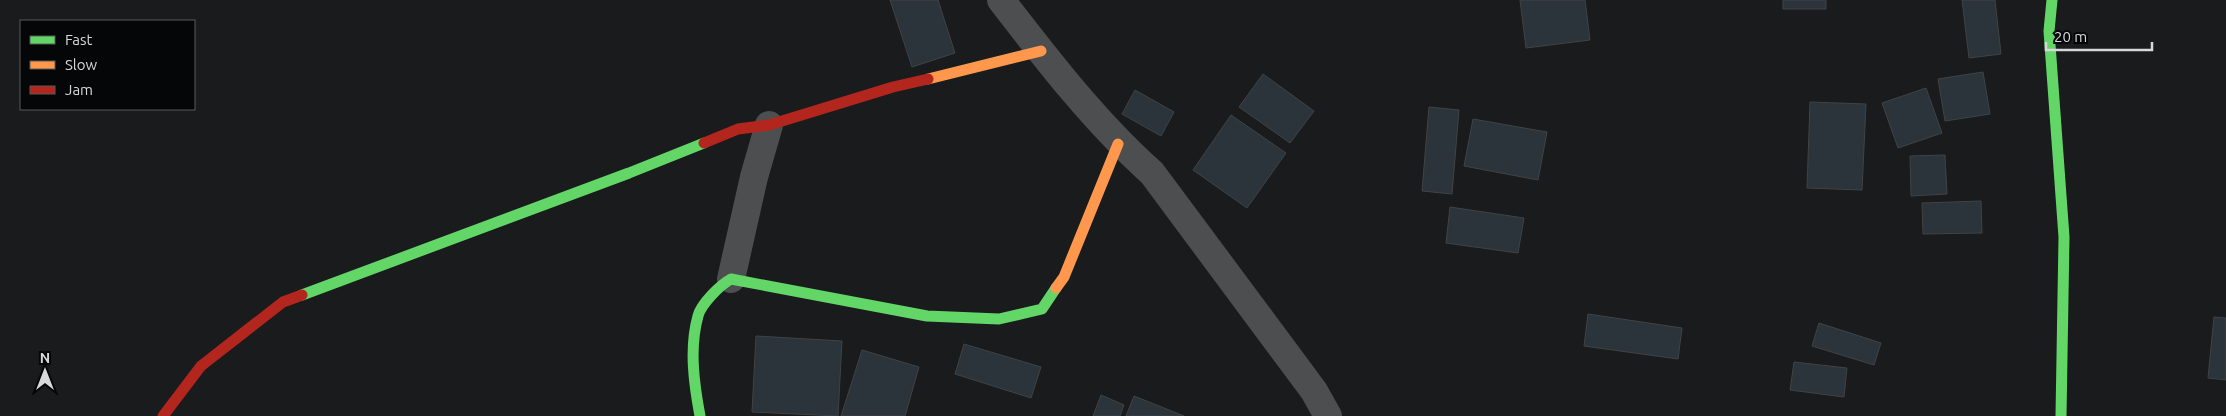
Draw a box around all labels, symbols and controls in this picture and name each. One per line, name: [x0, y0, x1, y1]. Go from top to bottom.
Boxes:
legend: [20, 20, 195, 110]
scale bar: [2046, 20, 2152, 52]
text: 20 m: [2054, 28, 2087, 45]
text: Fast: [65, 31, 93, 48]
text: Slow: [65, 56, 98, 73]
text: Jam: [65, 81, 93, 98]
north arrow: [20, 346, 70, 396]
text: N: [40, 350, 50, 366]

